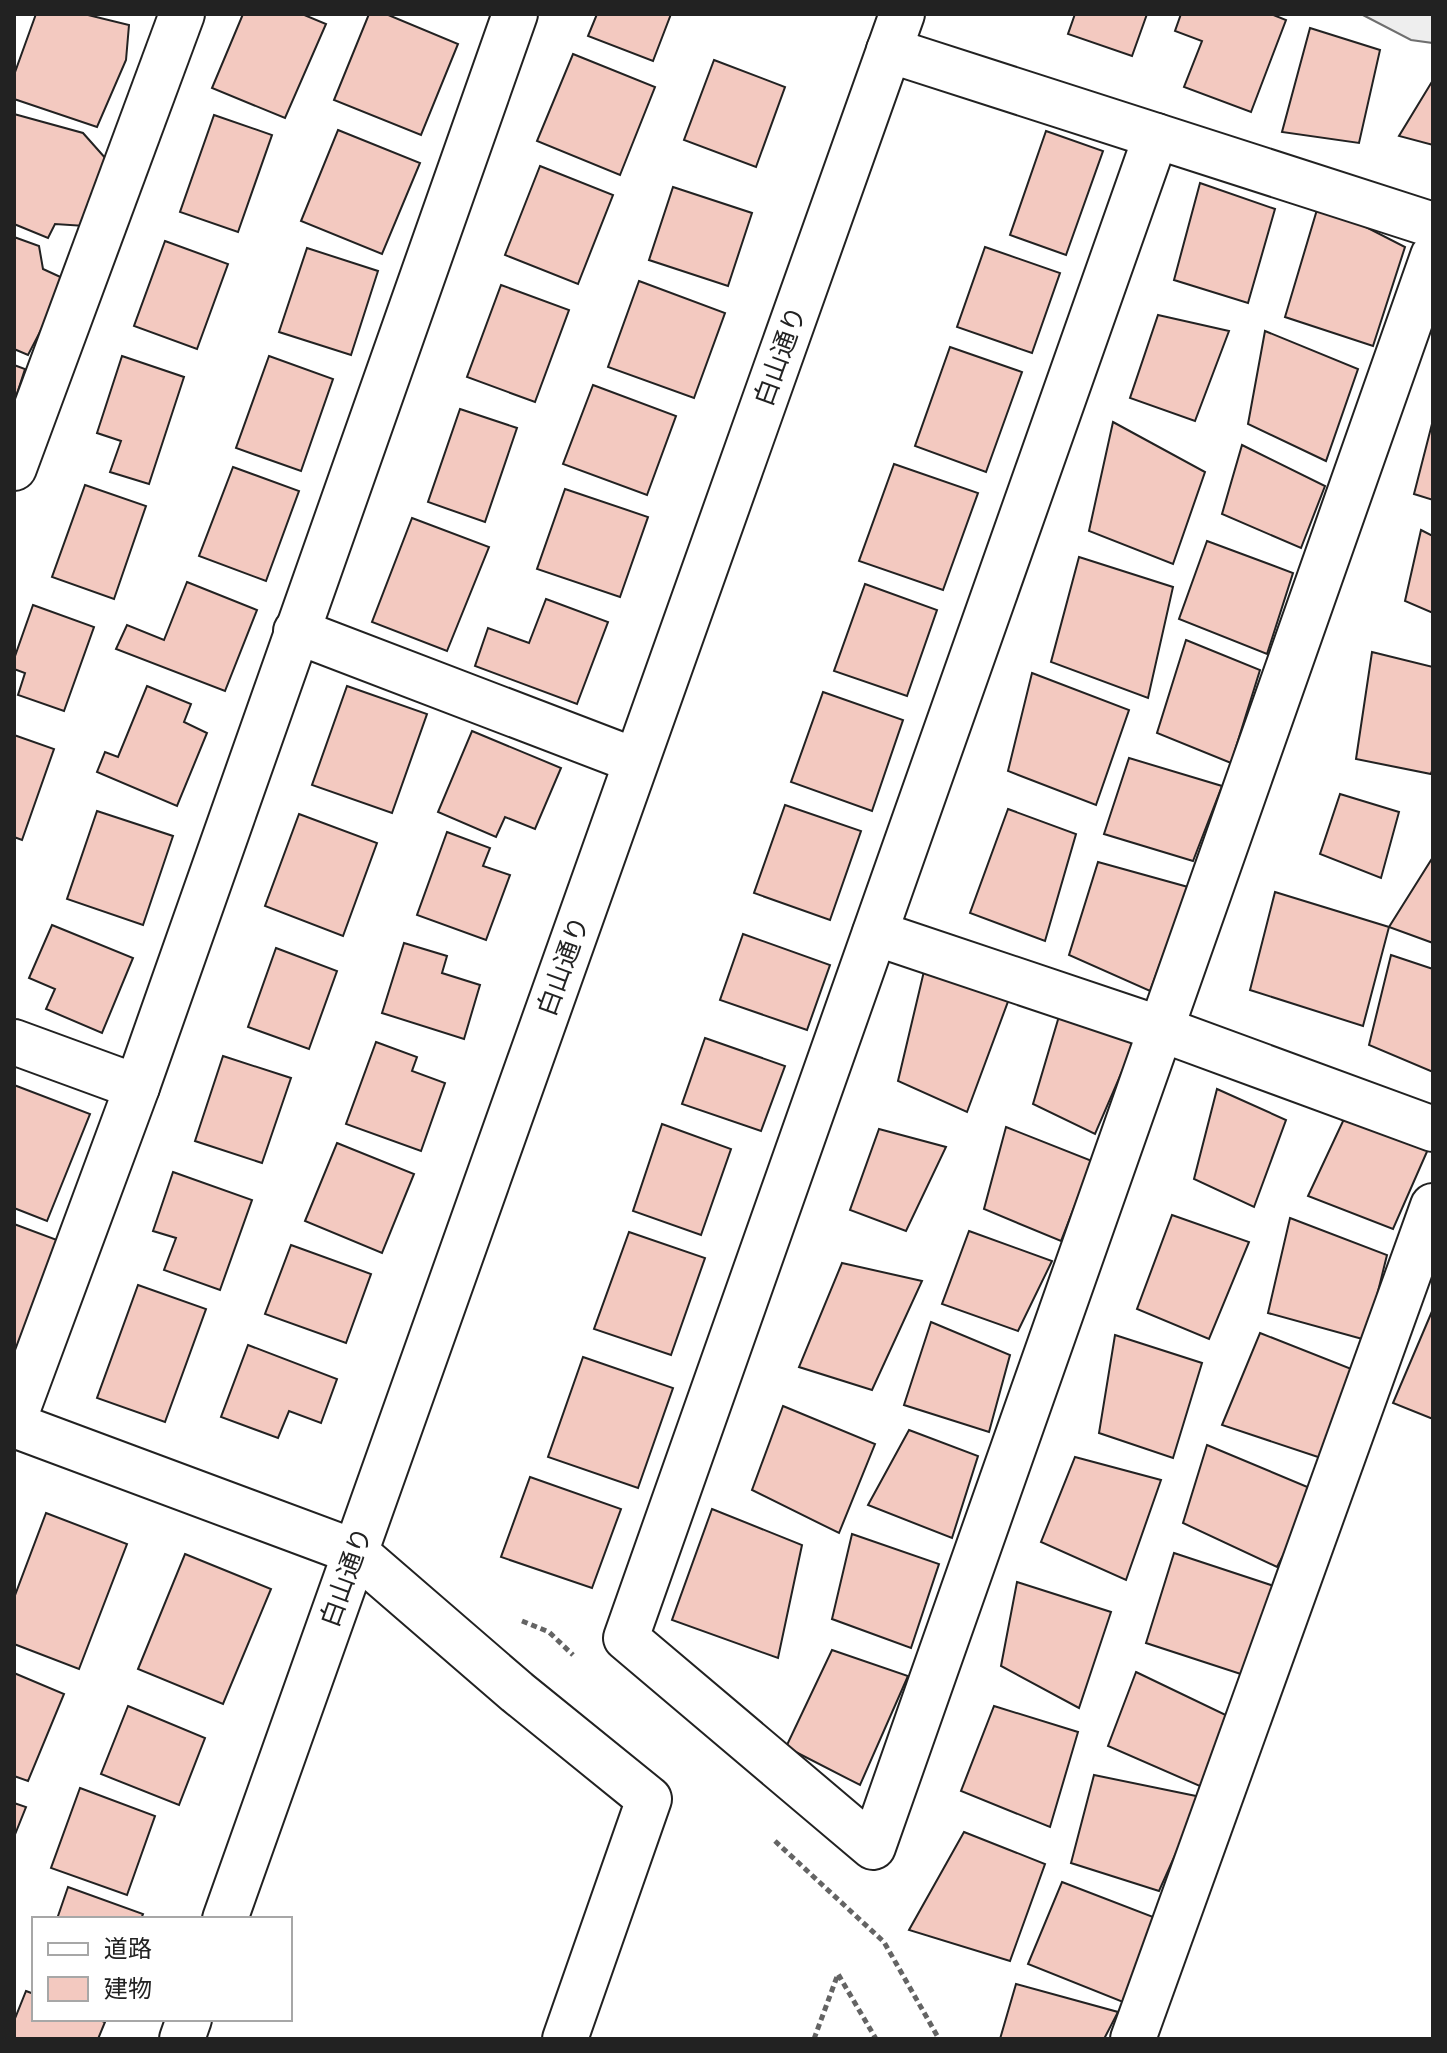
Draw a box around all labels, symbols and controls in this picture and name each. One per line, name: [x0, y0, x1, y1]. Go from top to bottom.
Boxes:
street label: 白山通り: [747, 302, 813, 410]
street label: 白山通り: [530, 912, 596, 1020]
street label: 白山通り: [313, 1523, 379, 1631]
legend: [32, 1917, 292, 2021]
text: 道路: [104, 1934, 152, 1963]
text: 建物: [104, 1974, 152, 2003]

